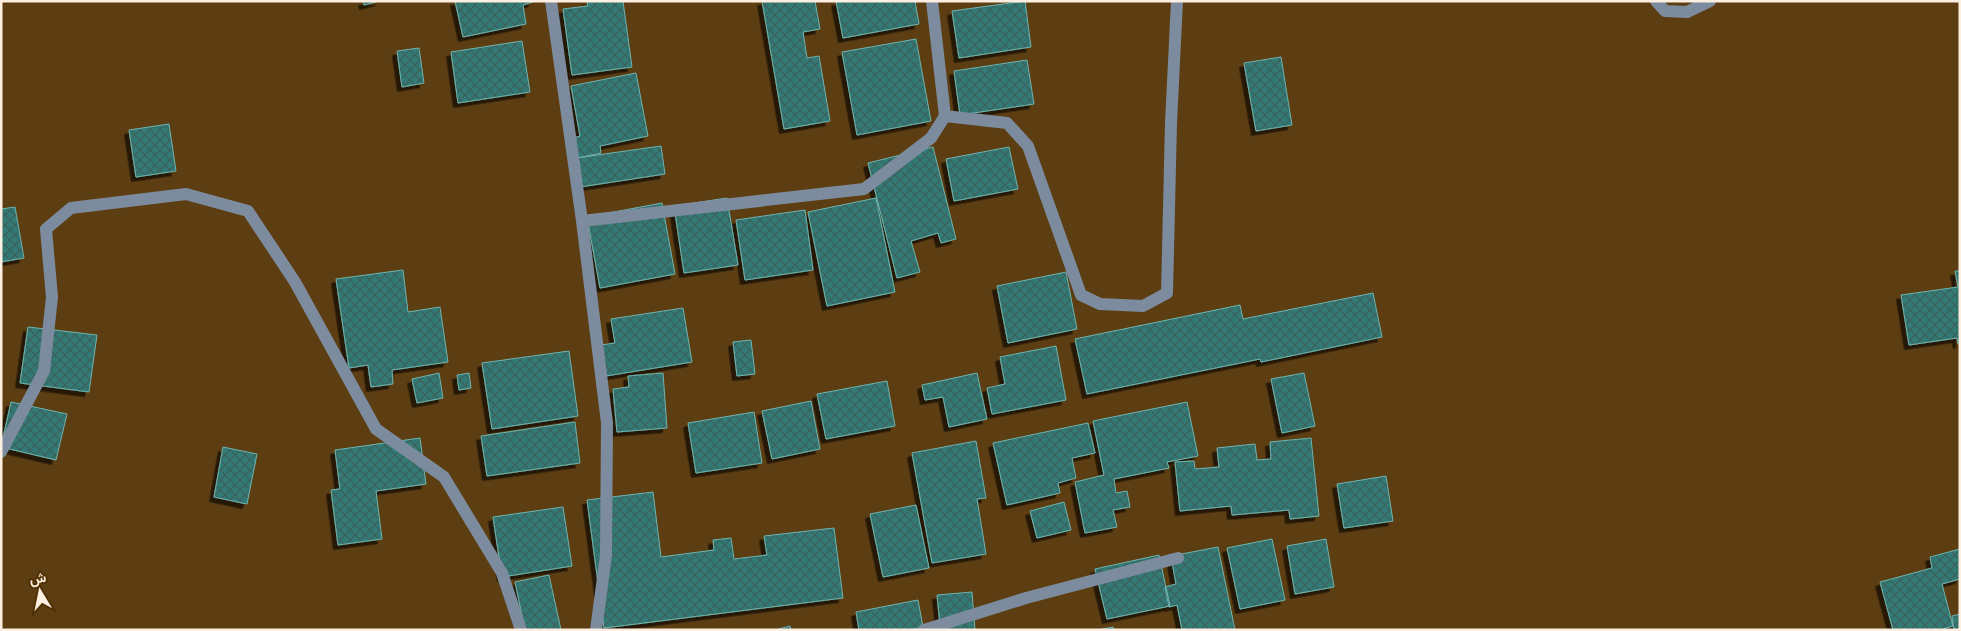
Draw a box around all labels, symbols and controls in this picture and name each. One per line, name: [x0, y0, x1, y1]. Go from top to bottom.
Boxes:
north arrow: [15, 566, 65, 616]
text: ش: [28, 567, 48, 590]

